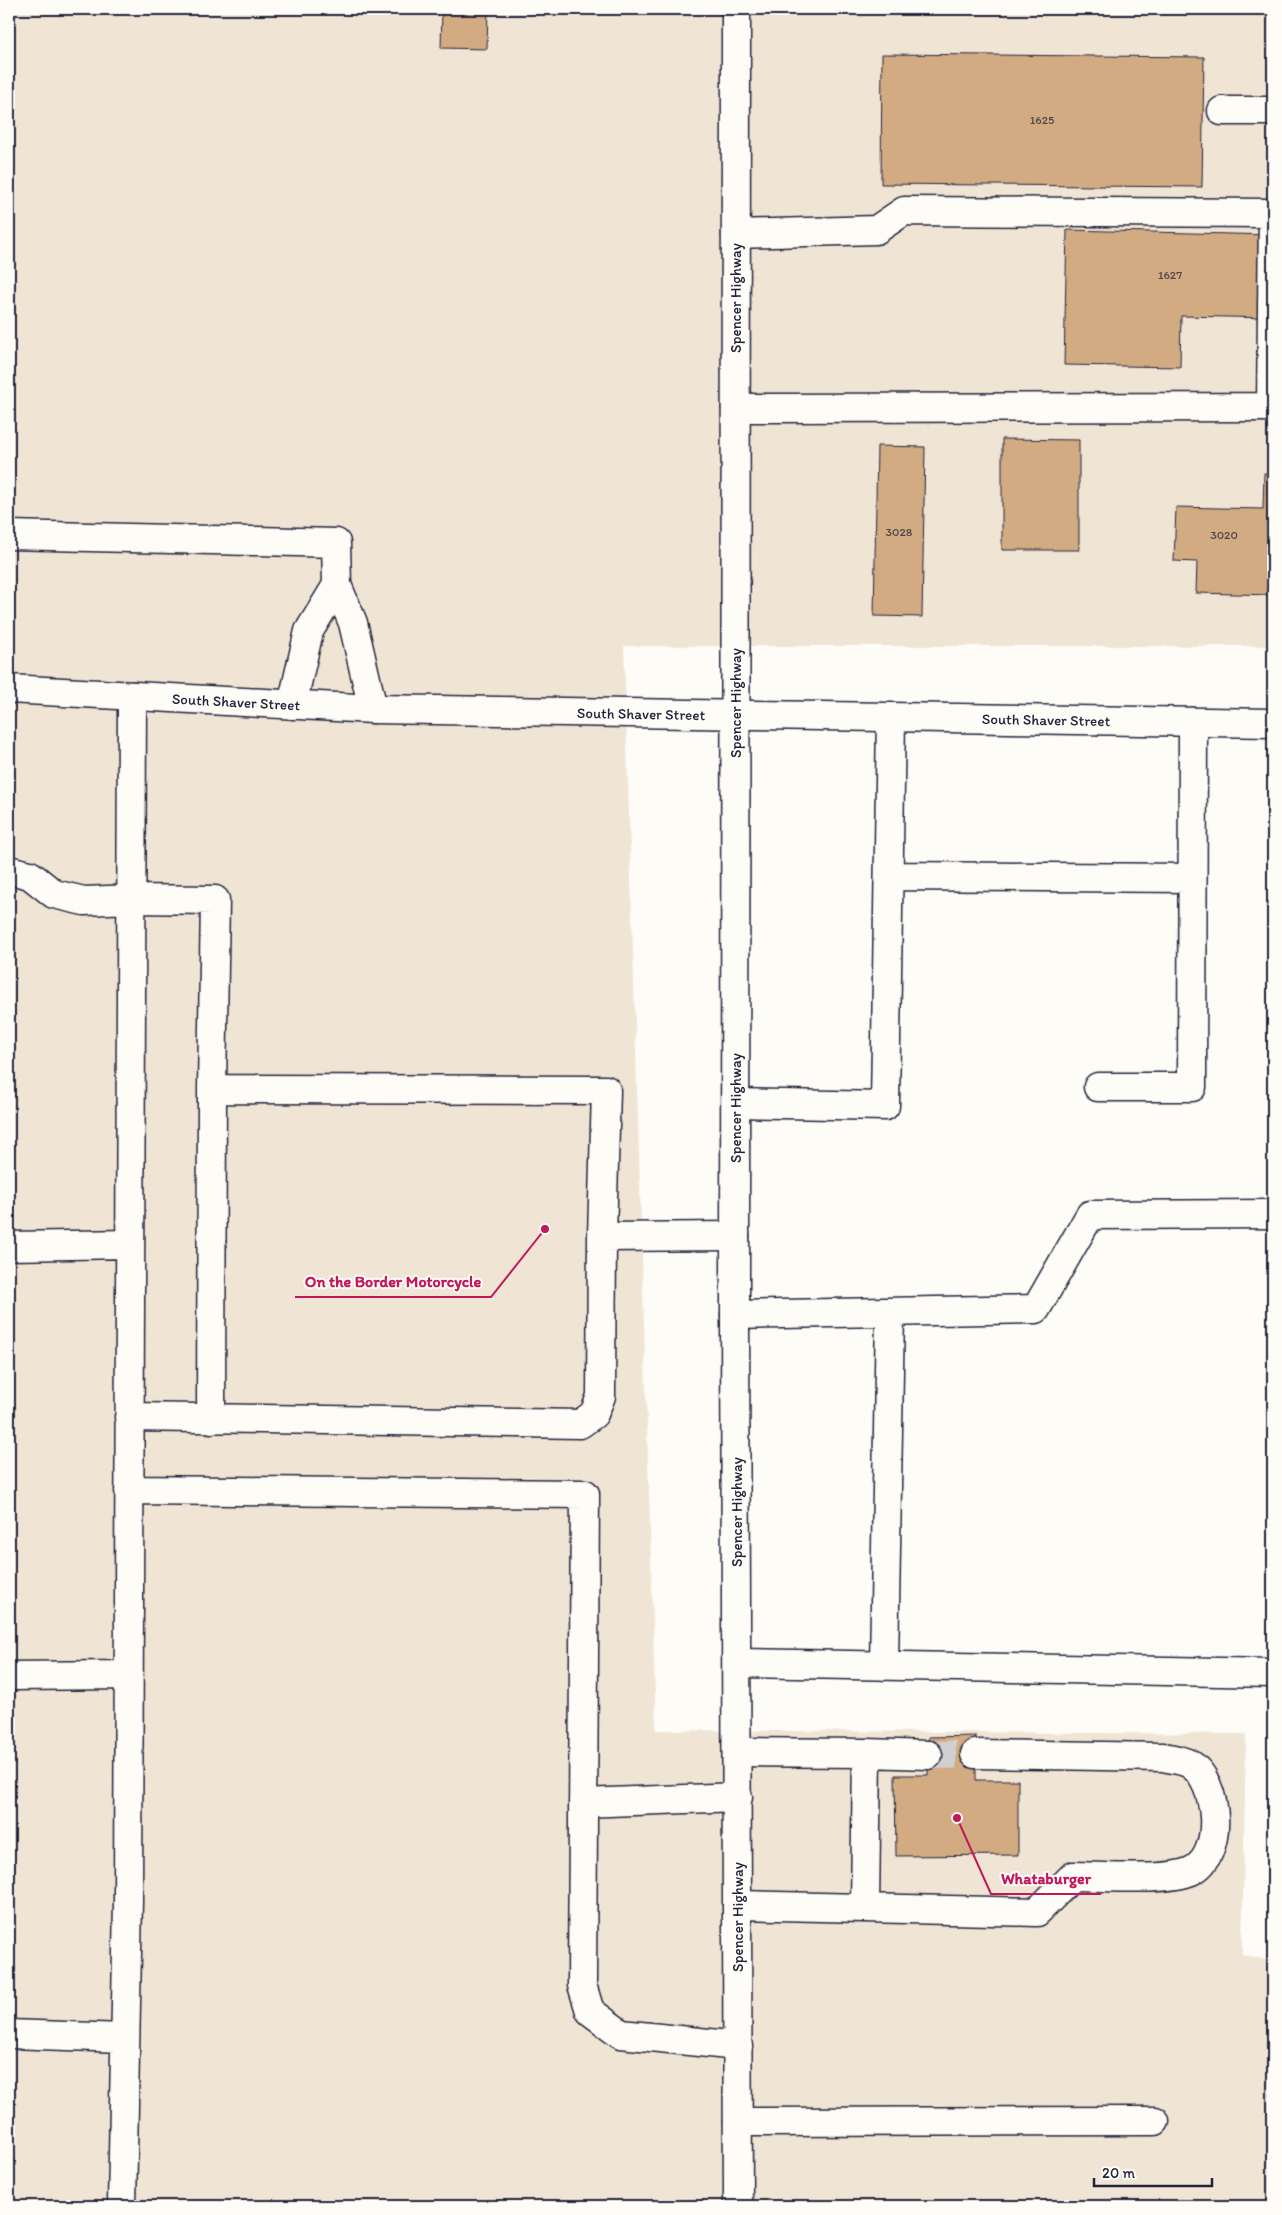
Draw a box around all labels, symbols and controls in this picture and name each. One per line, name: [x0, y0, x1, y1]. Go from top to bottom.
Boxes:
house number: 1625: [1030, 113, 1054, 127]
street label: Spencer Highway: [727, 243, 745, 353]
house number: 1627: [1158, 268, 1182, 282]
house number: 3028: [886, 525, 913, 539]
house number: 3020: [1210, 528, 1238, 542]
street label: Spencer Highway: [727, 648, 745, 758]
street label: South Shaver Street: [171, 690, 301, 714]
street label: South Shaver Street: [577, 704, 706, 724]
street label: South Shaver Street: [982, 710, 1111, 730]
street label: Spencer Highway: [727, 1053, 745, 1163]
callout: On the Border Motorcycle: [295, 1266, 491, 1297]
text: On the Border Motorcycle: [305, 1272, 481, 1292]
street label: Spencer Highway: [728, 1457, 746, 1567]
street label: Spencer Highway: [729, 1862, 747, 1972]
callout: Whataburger: [991, 1863, 1101, 1894]
text: Whataburger: [1001, 1869, 1092, 1889]
scale bar: [1094, 2155, 1212, 2187]
text: 20 m: [1102, 2164, 1136, 2182]

